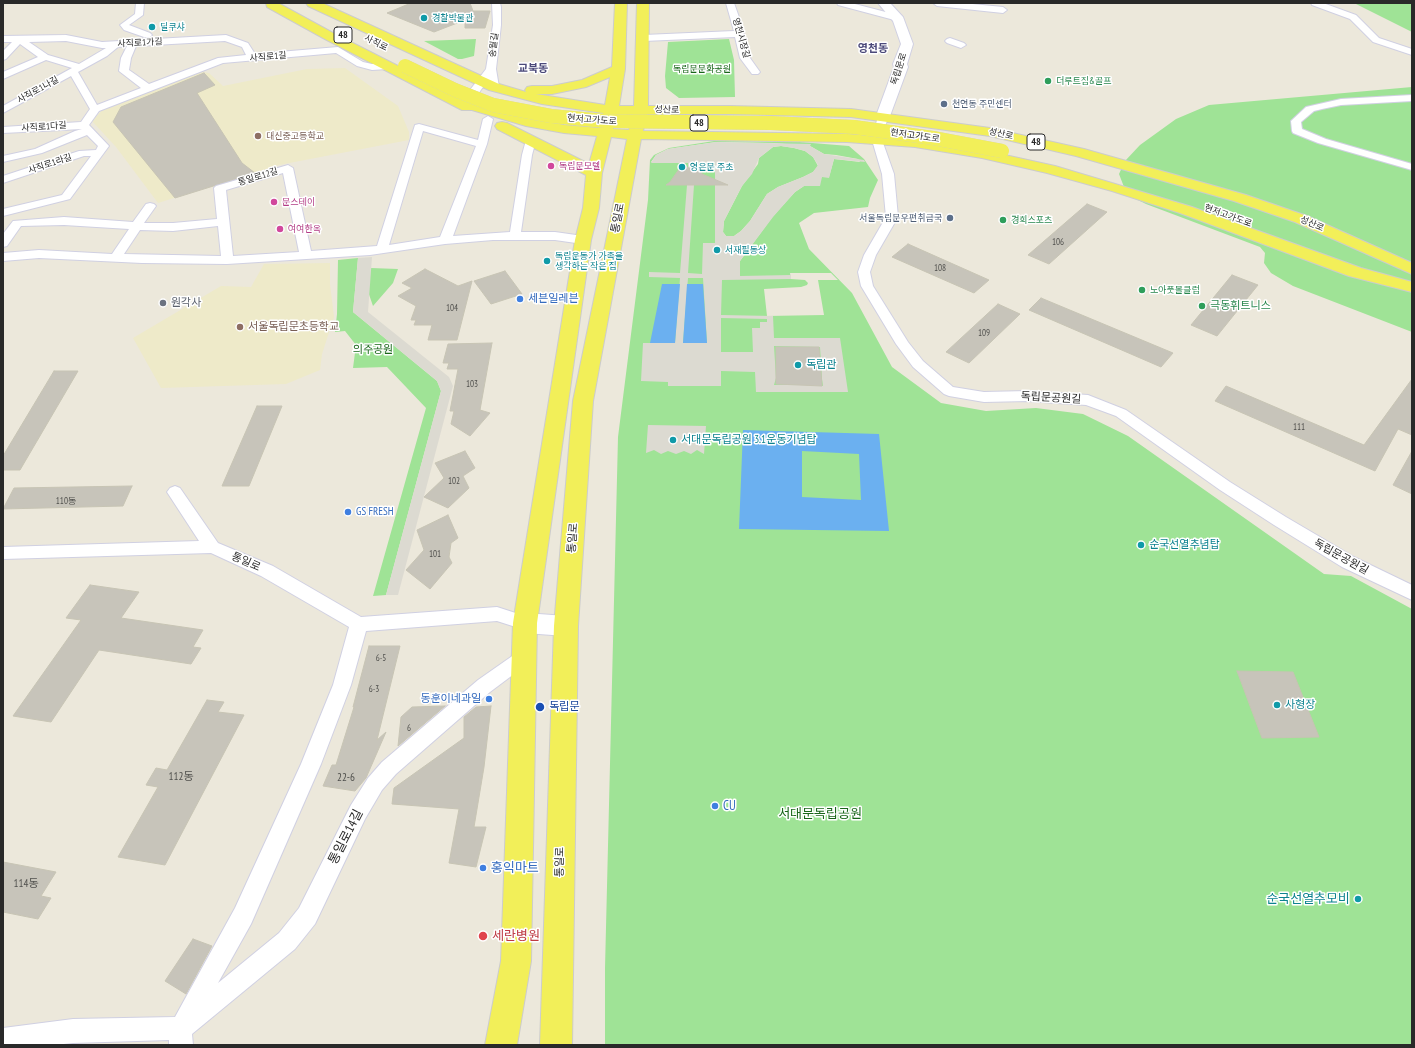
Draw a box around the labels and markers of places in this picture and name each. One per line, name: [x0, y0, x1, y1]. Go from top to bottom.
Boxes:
marker: 경찰박물관: [419, 13, 429, 23]
place label: 경찰박물관: [432, 13, 473, 23]
marker: 딜쿠샤: [147, 22, 157, 32]
place label: 딜쿠샤: [160, 22, 185, 32]
marker: 더루트짐&골프: [1043, 76, 1053, 86]
place label: 더루트짐&골프: [1056, 76, 1112, 86]
marker: 천연동 주민센터: [939, 99, 949, 109]
place label: 천연동 주민센터: [952, 99, 1012, 109]
marker: 대신중고등학교: [253, 131, 263, 141]
place label: 대신중고등학교: [266, 131, 324, 141]
marker: 독립문모텔: [546, 161, 556, 171]
place label: 독립문모텔: [559, 161, 600, 171]
marker: 영은문 주초: [677, 162, 687, 172]
place label: 영은문 주초: [690, 162, 733, 172]
marker: 문스테이: [269, 197, 279, 207]
place label: 문스테이: [282, 197, 315, 207]
place label: 서울독립문우편취급국: [859, 213, 942, 223]
marker: 서울독립문우편취급국: [945, 213, 955, 223]
marker: 경희스포츠: [998, 215, 1008, 225]
place label: 경희스포츠: [1011, 215, 1052, 225]
marker: 여여한옥: [275, 224, 285, 234]
place label: 여여한옥: [288, 224, 321, 234]
marker: 서재필동상: [712, 245, 722, 255]
place label: 서재필동상: [725, 245, 766, 255]
place label: 독립운동가 가족을 생각하는 작은 집: [555, 251, 623, 272]
marker: 독립운동가 가족을 생각하는 작은 집: [542, 256, 552, 266]
marker: 노아풋볼클럽: [1137, 285, 1147, 295]
place label: 노아풋볼클럽: [1150, 285, 1200, 295]
place label: 세븐일레븐: [528, 292, 579, 306]
marker: 세븐일레븐: [515, 294, 525, 304]
place label: 원각사: [171, 296, 201, 310]
marker: 원각사: [158, 298, 168, 308]
place label: 극동휘트니스: [1210, 299, 1271, 313]
marker: 극동휘트니스: [1197, 301, 1207, 311]
place label: 서울독립문초등학교: [248, 320, 339, 334]
marker: 서울독립문초등학교: [235, 322, 245, 332]
place label: 독립관: [806, 358, 836, 372]
marker: 독립관: [793, 360, 803, 370]
place label: 서대문독립공원 3.1운동기념탑: [681, 433, 817, 447]
marker: 서대문독립공원 3.1운동기념탑: [668, 435, 678, 445]
place label: GS FRESH: [356, 505, 394, 519]
marker: GS FRESH: [343, 507, 353, 517]
place label: 순국선열추념탑: [1149, 538, 1220, 552]
marker: 순국선열추념탑: [1136, 540, 1146, 550]
place label: 동훈이네과일: [420, 692, 481, 706]
marker: 동훈이네과일: [484, 694, 494, 704]
place label: 사형장: [1285, 698, 1315, 712]
place label: 독립문: [549, 700, 579, 714]
marker: 사형장: [1272, 700, 1282, 710]
marker: 독립문: [534, 701, 546, 713]
place label: CU: [723, 798, 736, 814]
marker: CU: [710, 801, 720, 811]
place label: 홍익마트: [491, 860, 539, 876]
marker: 홍익마트: [478, 863, 488, 873]
place label: 순국선열추모비: [1266, 891, 1350, 907]
marker: 순국선열추모비: [1353, 894, 1363, 904]
place label: 세란병원: [492, 928, 540, 944]
marker: 세란병원: [477, 930, 489, 942]

